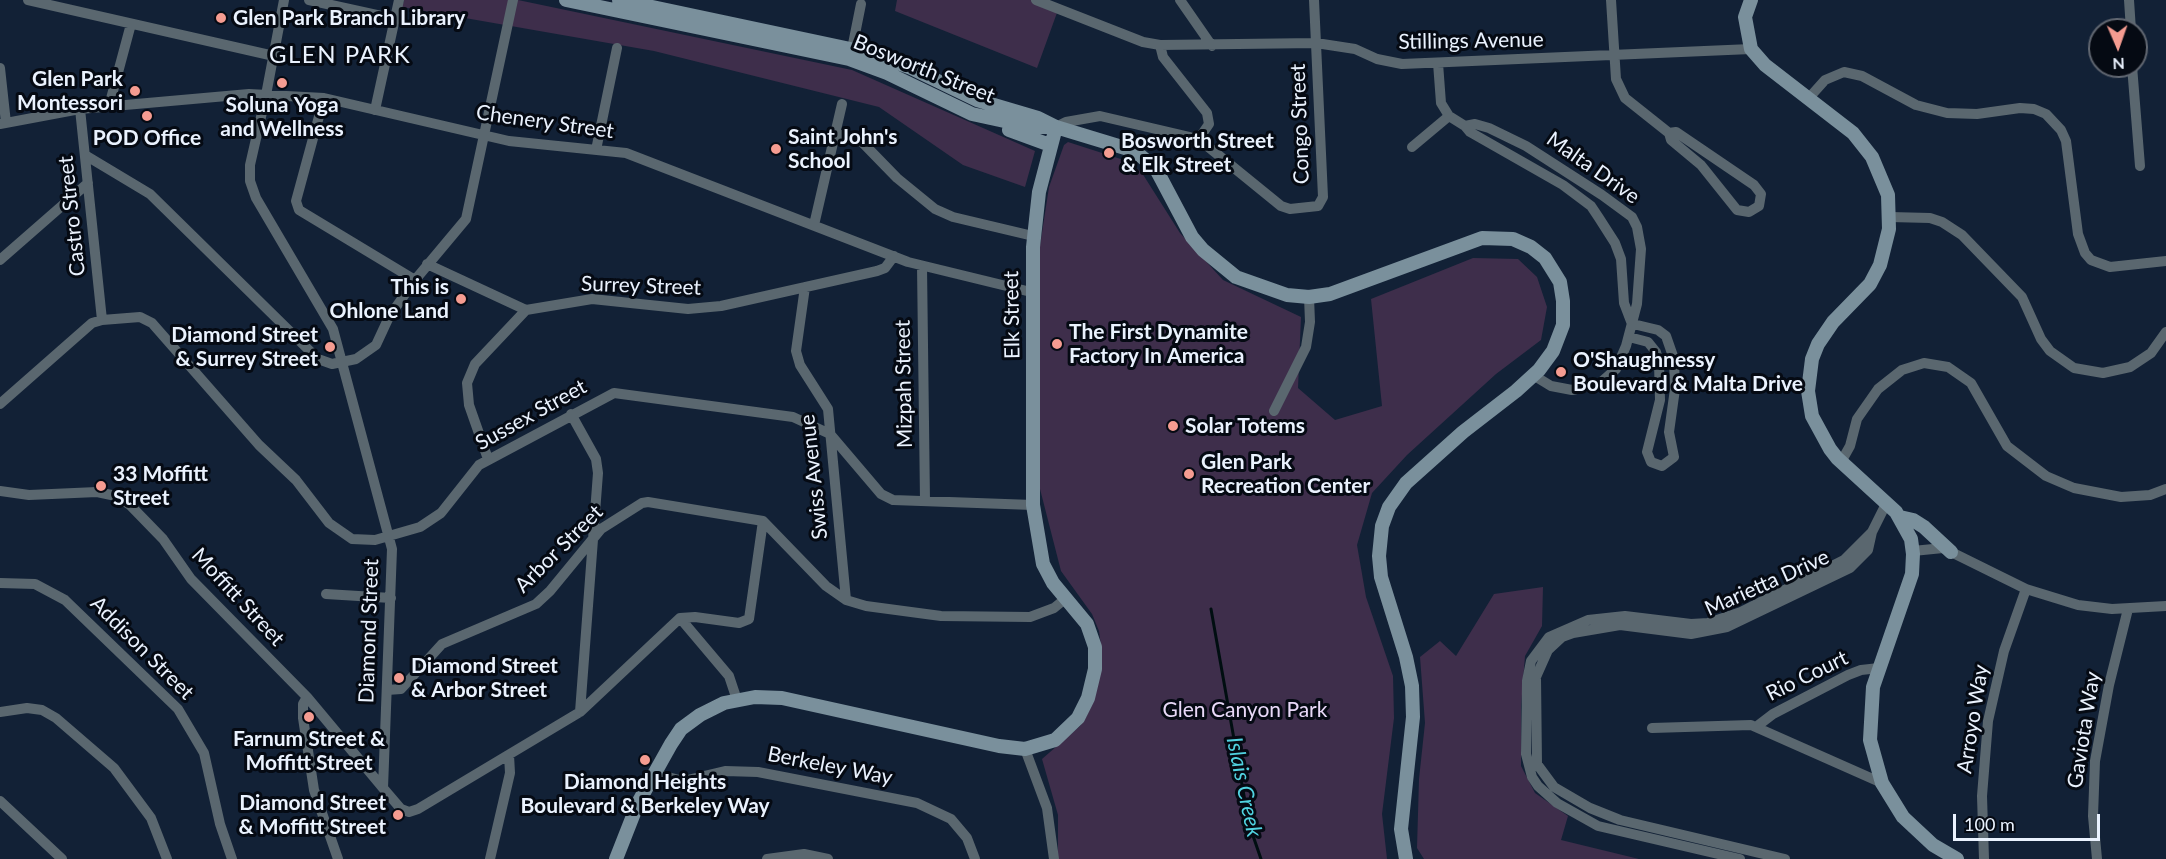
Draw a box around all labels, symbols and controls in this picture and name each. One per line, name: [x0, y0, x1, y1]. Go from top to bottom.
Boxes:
place label: Glen Park Branch Library: [233, 5, 465, 31]
marker: Glen Park Branch Library: [214, 11, 228, 25]
north arrow: [2088, 18, 2148, 78]
street label: Stillings Avenue: [1398, 27, 1544, 55]
street label: Bosworth Street: [850, 29, 998, 109]
district label: GLEN PARK: [269, 41, 411, 69]
text: N: [2112, 55, 2125, 74]
street label: Congo Street: [1285, 63, 1315, 185]
place label: Glen Park Montessori: [17, 66, 123, 116]
marker: Soluna Yoga and Wellness: [275, 76, 289, 90]
marker: Glen Park Montessori: [128, 84, 142, 98]
place label: Soluna Yoga and Wellness: [220, 92, 344, 142]
street label: Chenery Street: [475, 100, 615, 144]
marker: POD Office: [140, 109, 154, 123]
place label: Saint John's School: [788, 124, 898, 174]
place label: POD Office: [93, 125, 201, 151]
street label: Malta Drive: [1542, 127, 1644, 209]
place label: Bosworth Street & Elk Street: [1121, 128, 1274, 178]
marker: Saint John's School: [769, 142, 783, 156]
marker: Bosworth Street & Elk Street: [1102, 146, 1116, 160]
street label: Castro Street: [53, 155, 91, 277]
street label: Surrey Street: [581, 271, 701, 301]
street label: Elk Street: [999, 271, 1025, 359]
place label: This is Ohlone Land: [330, 274, 449, 324]
marker: This is Ohlone Land: [454, 292, 468, 306]
place label: The First Dynamite Factory In America: [1069, 319, 1248, 369]
street label: Mizpah Street: [890, 320, 918, 448]
place label: Diamond Street & Surrey Street: [171, 322, 318, 372]
marker: The First Dynamite Factory In America: [1050, 337, 1064, 351]
marker: Diamond Street & Surrey Street: [323, 340, 337, 354]
place label: O'Shaughnessy Boulevard & Malta Drive: [1573, 347, 1803, 397]
marker: O'Shaughnessy Boulevard & Malta Drive: [1554, 365, 1568, 379]
street label: Sussex Street: [471, 374, 591, 456]
street label: Swiss Avenue: [795, 413, 833, 541]
place label: Solar Totems: [1185, 413, 1305, 439]
marker: Solar Totems: [1166, 419, 1180, 433]
place label: Glen Park Recreation Center: [1201, 449, 1370, 499]
place label: 33 Moffitt Street: [113, 461, 208, 511]
marker: Glen Park Recreation Center: [1182, 467, 1196, 481]
marker: 33 Moffitt Street: [94, 479, 108, 493]
street label: Arbor Street: [510, 500, 608, 598]
street label: Moffitt Street: [186, 543, 290, 651]
street label: Marietta Drive: [1701, 544, 1833, 622]
street label: Diamond Street: [354, 558, 384, 704]
street label: Addison Street: [85, 591, 199, 705]
street label: Rio Court: [1762, 645, 1852, 707]
place label: Diamond Street & Arbor Street: [411, 653, 558, 703]
street label: Arroyo Way: [1952, 663, 1994, 775]
street label: Gaviota Way: [2062, 670, 2106, 790]
marker: Diamond Street & Arbor Street: [392, 671, 406, 685]
park label: Glen Canyon Park: [1163, 697, 1327, 723]
marker: Farnum Street & Moffitt Street: [302, 710, 316, 724]
place label: Farnum Street & Moffitt Street: [233, 726, 385, 776]
water label: Islais Creek: [1221, 735, 1267, 839]
street label: Berkeley Way: [765, 742, 895, 790]
marker: Diamond Heights Boulevard & Berkeley Way: [638, 753, 652, 767]
place label: Diamond Heights Boulevard & Berkeley Way: [520, 769, 770, 819]
place label: Diamond Street & Moffitt Street: [239, 790, 386, 840]
scale bar: [1956, 802, 2103, 840]
marker: Diamond Street & Moffitt Street: [391, 808, 405, 822]
text: 100 m: [1964, 813, 2015, 835]

